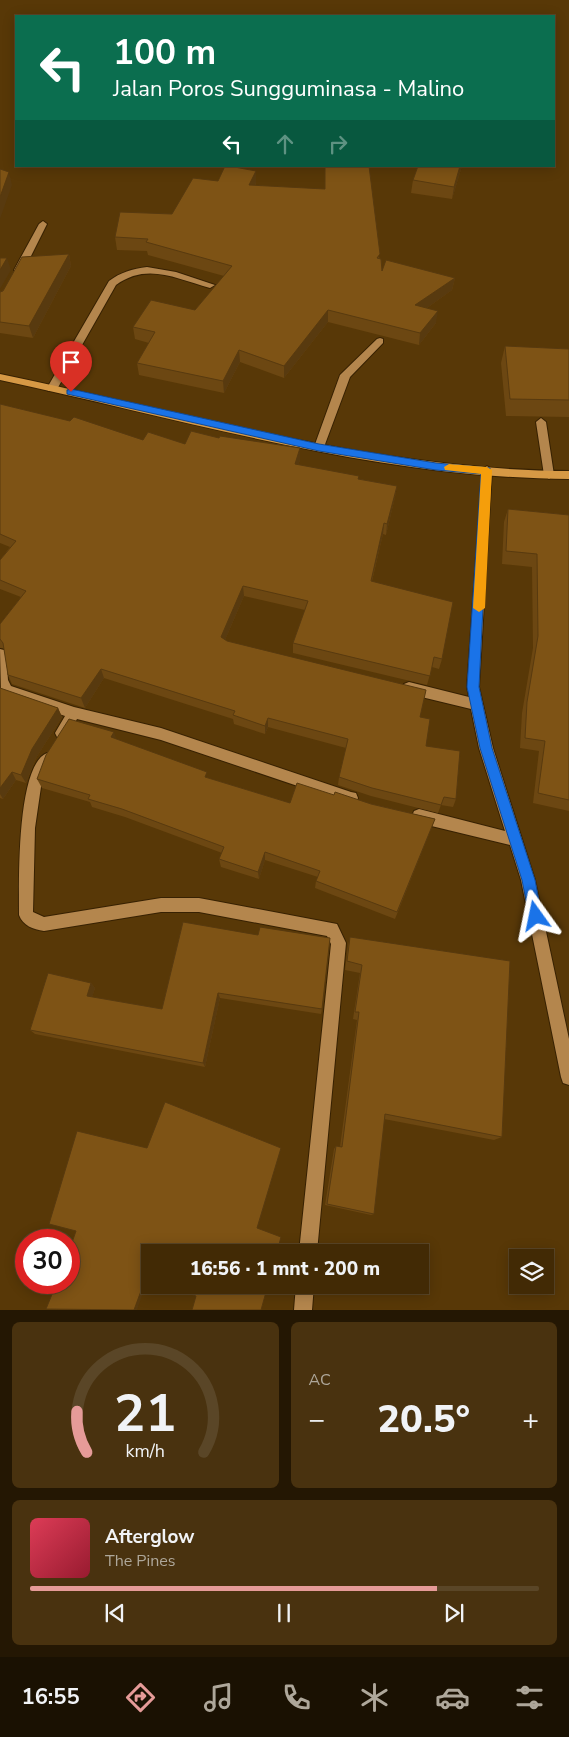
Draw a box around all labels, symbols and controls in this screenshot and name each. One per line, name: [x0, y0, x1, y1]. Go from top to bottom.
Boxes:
text: 100 m: [113, 29, 216, 76]
icon: left: [30, 35, 95, 100]
text: Jalan Poros Sungguminasa - Malino: [113, 74, 464, 104]
icon: left: [218, 130, 246, 158]
icon: ahead: [271, 130, 299, 158]
icon: right: [324, 130, 352, 158]
pin: [50, 341, 92, 392]
icon: arrive: [57, 348, 85, 376]
position arrow: [509, 889, 561, 941]
speed limit sign: 30: [15, 1229, 80, 1294]
map controls: [509, 1249, 554, 1294]
button: layers: [509, 1249, 554, 1294]
text: 16:56 · 1 mnt · 200 m: [190, 1256, 380, 1282]
text: AC: [309, 1369, 331, 1391]
text: 21: [114, 1378, 176, 1449]
text: 20.5°: [377, 1394, 470, 1445]
text: −: [309, 1401, 325, 1439]
text: +: [522, 1401, 539, 1439]
text: km/h: [126, 1439, 165, 1463]
text: Afterglow: [105, 1524, 195, 1550]
text: The Pines: [105, 1550, 175, 1572]
icon: previous: [101, 1599, 129, 1627]
icon: pause: [270, 1599, 298, 1627]
icon: next: [440, 1599, 468, 1627]
icon: directions: [123, 1680, 158, 1715]
icon: music: [201, 1680, 236, 1715]
icon: phone: [279, 1680, 314, 1715]
icon: climate: [357, 1680, 392, 1715]
icon: car: [435, 1680, 470, 1715]
icon: filters: [512, 1680, 547, 1715]
text: 16:55: [21, 1682, 80, 1712]

